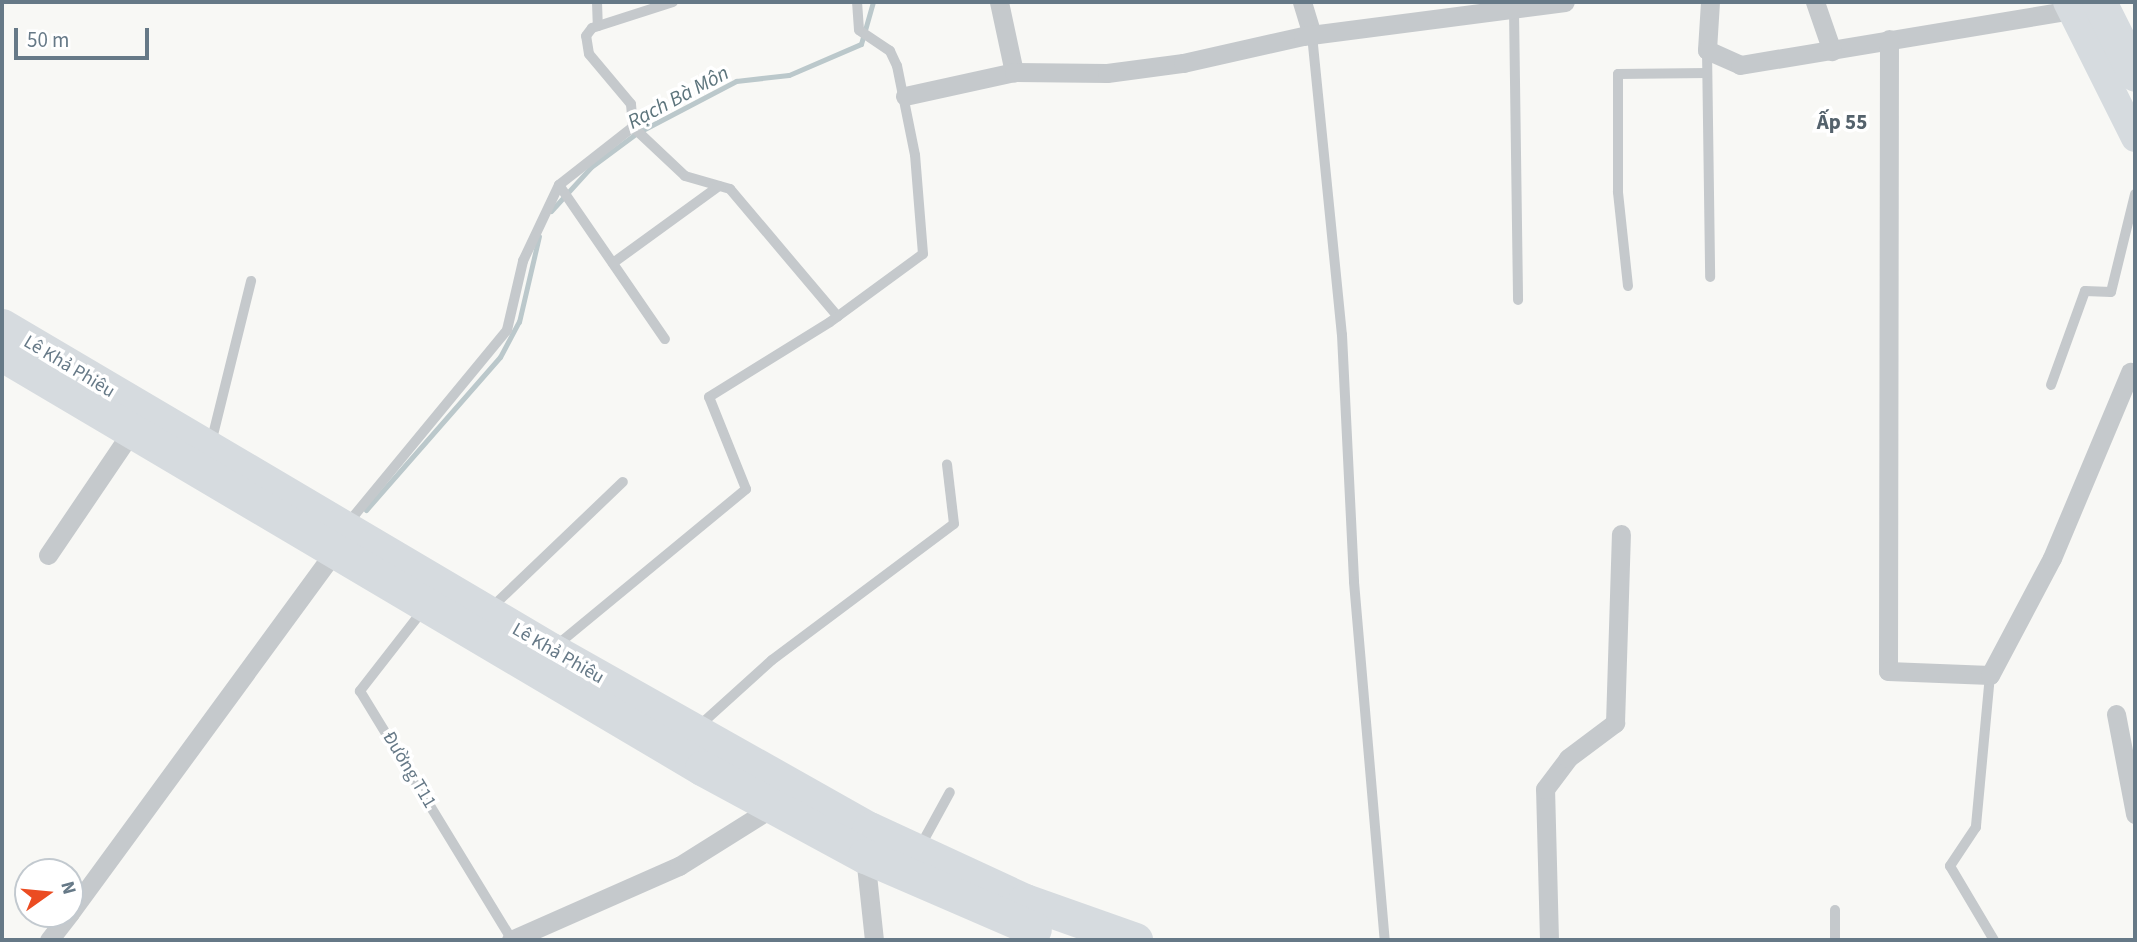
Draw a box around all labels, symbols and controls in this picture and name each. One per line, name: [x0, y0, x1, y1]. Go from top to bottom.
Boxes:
scale bar: [18, 14, 152, 58]
text: 50 m: [27, 25, 69, 55]
water label: Rạch Bà Môn: [623, 60, 733, 134]
district label: Ấp 55: [1817, 109, 1867, 135]
street label: Lê Khả Phiêu: [19, 331, 119, 403]
street label: Lê Khả Phiêu: [508, 619, 608, 689]
street label: Đường T11: [377, 727, 441, 813]
north arrow: [14, 858, 84, 928]
text: N: [53, 878, 83, 898]

